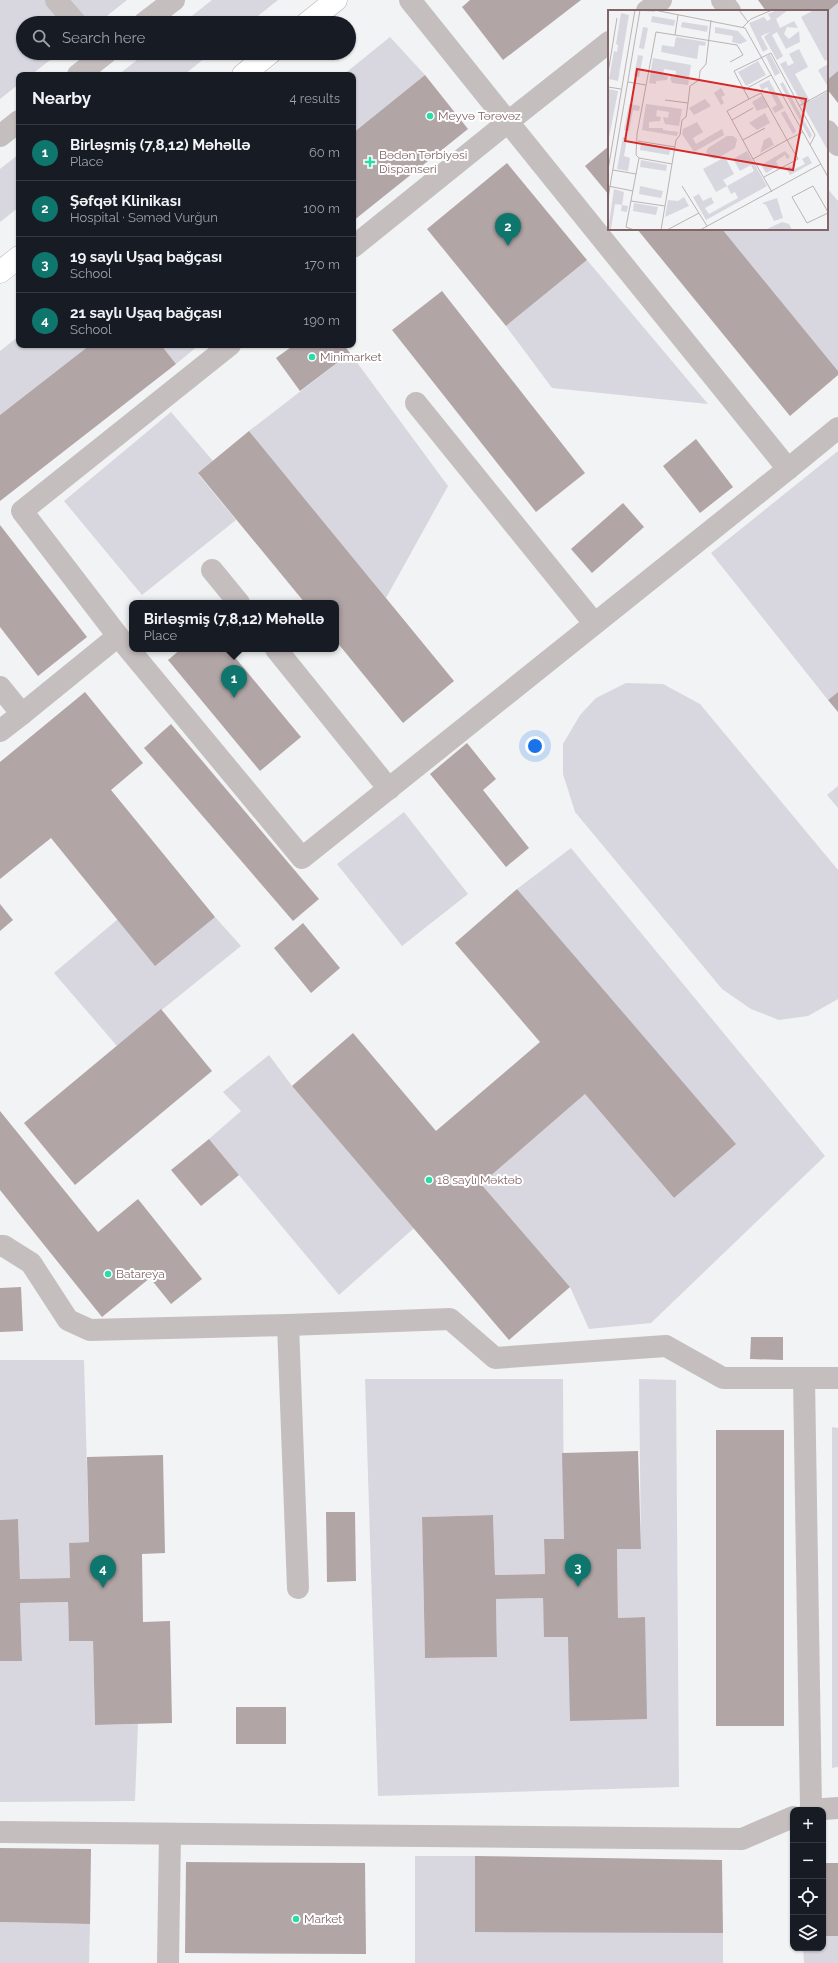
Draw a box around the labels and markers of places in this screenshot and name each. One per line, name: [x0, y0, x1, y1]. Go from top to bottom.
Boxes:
place label: Meyvə Tərəvəz: [438, 109, 521, 123]
marker: Meyvə Tərəvəz: [425, 111, 435, 121]
place label: Bədən Tərbiyəsi Dispanseri: [379, 148, 467, 176]
marker: Bədən Tərbiyəsi Dispanseri: [364, 156, 376, 168]
pin: 2: [495, 213, 521, 246]
place label: Minimarket: [320, 350, 382, 364]
marker: Minimarket: [307, 352, 317, 362]
pin: 1: [221, 665, 247, 698]
place label: 18 saylı Məktəb: [437, 1173, 522, 1187]
marker: 18 saylı Məktəb: [424, 1175, 434, 1185]
place label: Batareya: [116, 1267, 165, 1281]
marker: Batareya: [103, 1269, 113, 1279]
pin: 3: [565, 1554, 591, 1587]
pin: 4: [90, 1555, 116, 1588]
place label: Market: [304, 1912, 342, 1926]
marker: Market: [291, 1914, 301, 1924]

